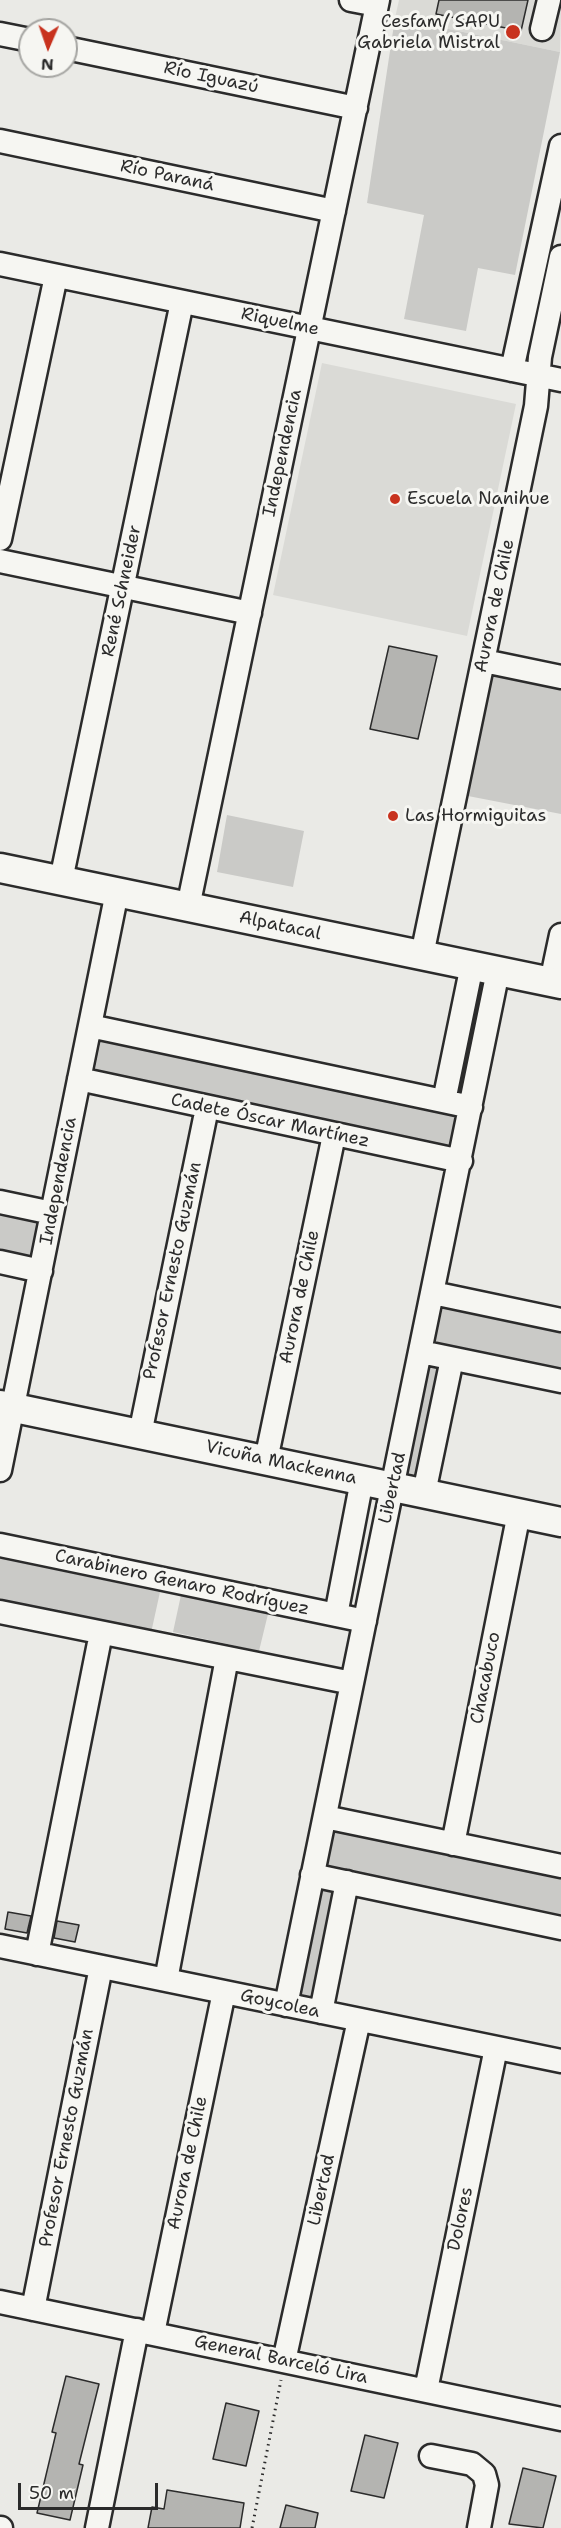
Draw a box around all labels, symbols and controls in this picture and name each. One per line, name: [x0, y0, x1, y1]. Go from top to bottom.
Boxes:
place label: Cesfam/ SAPU Gabriela Mistral: [357, 11, 500, 54]
north arrow: [18, 18, 78, 78]
marker: Cesfam/ SAPU Gabriela Mistral: [504, 23, 522, 41]
text: N: [41, 54, 54, 75]
street label: Río Iguazú: [162, 57, 260, 99]
street label: Río Paraná: [118, 156, 216, 196]
street label: Riquelme: [239, 303, 321, 341]
street label: Independencia: [259, 387, 307, 519]
place label: Escuela Nanihue: [407, 488, 550, 510]
marker: Escuela Nanihue: [388, 492, 402, 506]
street label: René Schneider: [97, 523, 147, 659]
street label: Aurora de Chile: [470, 537, 520, 675]
place label: Las Hormiguitas: [405, 805, 546, 827]
marker: Las Hormiguitas: [386, 809, 400, 823]
street label: Alpatacal: [237, 907, 323, 945]
street label: Cadete Óscar Martínez: [169, 1089, 371, 1153]
street label: Independencia: [36, 1115, 82, 1247]
street label: Profesor Ernesto Guzmán: [139, 1160, 207, 1382]
street label: Aurora de Chile: [275, 1228, 325, 1366]
street label: Vicuña Mackenna: [203, 1436, 359, 1490]
street label: Libertad: [375, 1450, 411, 1526]
street label: Carabinero Genaro Rodríguez: [53, 1545, 311, 1621]
street label: Chacabuco: [466, 1630, 506, 1726]
street label: Goycolea: [238, 1985, 322, 2023]
street label: Profesor Ernesto Guzmán: [35, 2027, 99, 2249]
street label: Aurora de Chile: [163, 2094, 213, 2232]
street label: Libertad: [304, 2152, 340, 2228]
street label: Dolores: [444, 2185, 478, 2253]
street label: General Barceló Lira: [192, 2331, 370, 2389]
scale bar: [21, 2471, 160, 2509]
text: 50 m: [29, 2481, 74, 2505]

